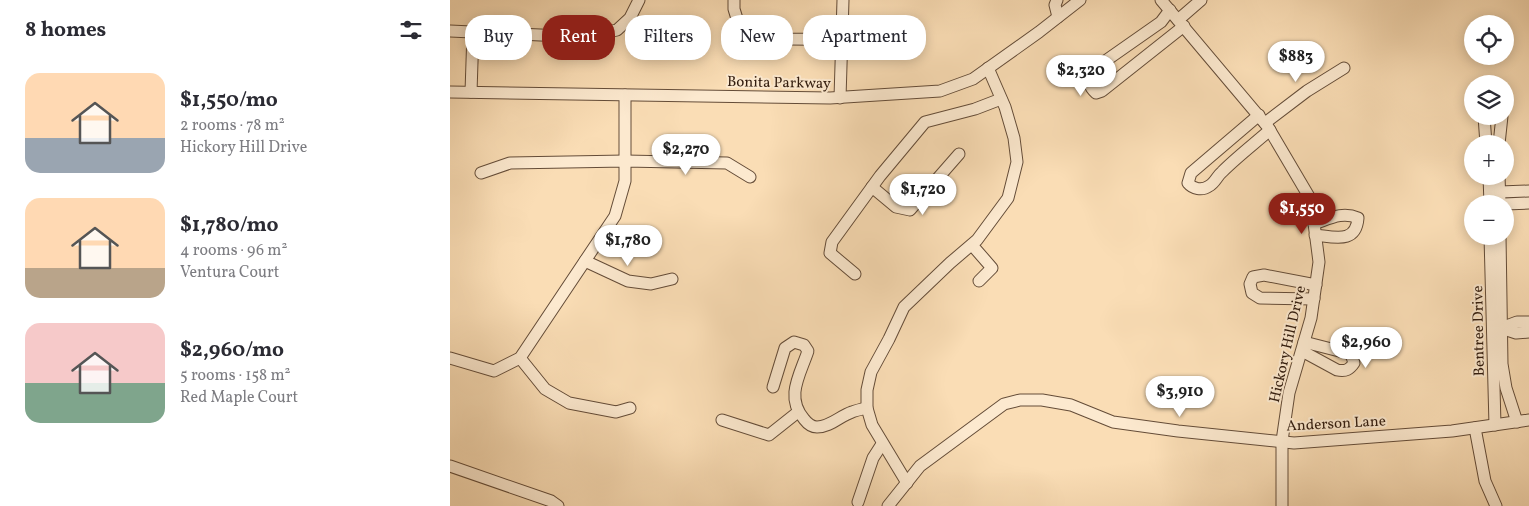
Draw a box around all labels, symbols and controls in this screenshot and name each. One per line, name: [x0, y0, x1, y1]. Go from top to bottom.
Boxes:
chip: Buy: [465, 15, 532, 60]
chip: Rent: [542, 15, 615, 60]
chip: Filters: [625, 15, 711, 60]
chip: New: [721, 15, 793, 60]
chip: Apartment: [803, 15, 926, 60]
map controls: [1464, 15, 1514, 245]
button: locate: [1464, 15, 1514, 65]
text: 8 homes: [25, 16, 106, 45]
icon: filters: [397, 16, 425, 44]
pin: $883: [1266, 41, 1326, 83]
text: $883: [1279, 46, 1313, 68]
pin: $2,320: [1040, 54, 1122, 97]
text: $2,320: [1057, 60, 1105, 82]
street label: Bonita Parkway: [727, 72, 831, 95]
button: layers: [1464, 75, 1514, 125]
text: $1,550/mo: [180, 86, 278, 115]
icon: home: [65, 93, 125, 153]
text: 2 rooms · 78 m²: [180, 115, 285, 137]
pin: $2,270: [645, 134, 727, 176]
button: +: [1464, 135, 1514, 185]
text: Hickory Hill Drive: [180, 137, 307, 159]
text: $2,270: [663, 139, 709, 161]
pin: $1,720: [882, 174, 964, 216]
text: $1,720: [900, 179, 946, 201]
pin: $1,550: [1261, 192, 1343, 235]
button: −: [1464, 195, 1514, 245]
text: $1,550: [1280, 198, 1324, 220]
text: $1,780/mo: [180, 211, 279, 240]
icon: home: [65, 218, 125, 278]
pin: $1,780: [587, 224, 669, 267]
text: $1,780: [605, 230, 651, 252]
text: 4 rooms · 96 m²: [180, 240, 287, 262]
text: Ventura Court: [180, 262, 279, 284]
street label: Hickory Hill Drive: [1265, 284, 1312, 405]
street label: Bentree Drive: [1468, 285, 1491, 377]
pin: $2,960: [1325, 326, 1407, 369]
text: $2,960: [1341, 332, 1391, 354]
text: $2,960/mo: [180, 336, 284, 365]
icon: home: [65, 343, 125, 403]
text: 5 rooms · 158 m²: [180, 365, 290, 387]
pin: $3,910: [1139, 376, 1221, 418]
text: $3,910: [1157, 381, 1203, 403]
text: Red Maple Court: [180, 387, 298, 409]
street label: Anderson Lane: [1286, 411, 1386, 438]

